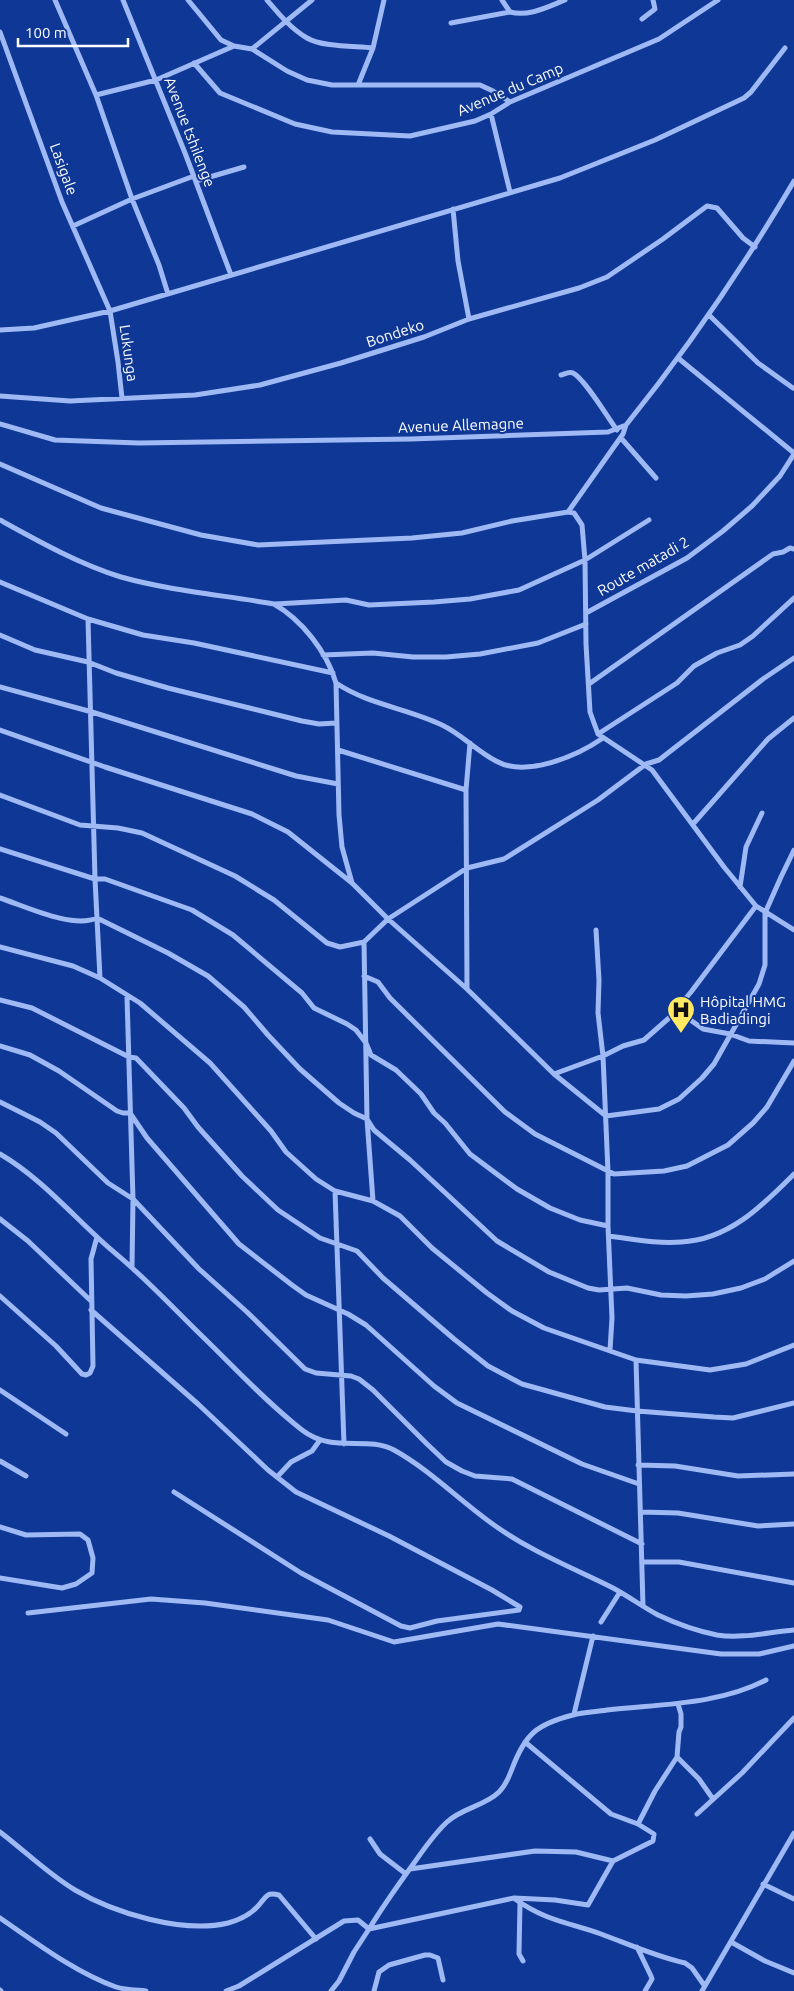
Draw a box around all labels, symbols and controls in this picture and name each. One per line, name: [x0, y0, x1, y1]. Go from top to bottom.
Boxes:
scale bar: [18, 15, 128, 47]
text: 100 m: [25, 24, 67, 41]
street label: Avenue du Camp: [454, 59, 566, 119]
street label: Avenue tshilenge: [161, 75, 219, 189]
street label: Lasigale: [47, 141, 81, 197]
street label: Bondeko: [364, 316, 426, 350]
street label: Lukunga: [117, 323, 141, 383]
street label: Avenue Allemagne: [398, 414, 524, 436]
street label: Route matadi 2: [594, 533, 692, 599]
place label: Hôpital HMG Badiadingi: [700, 993, 786, 1027]
hospital icon: Hôpital HMG Badiadingi: [666, 995, 696, 1034]

